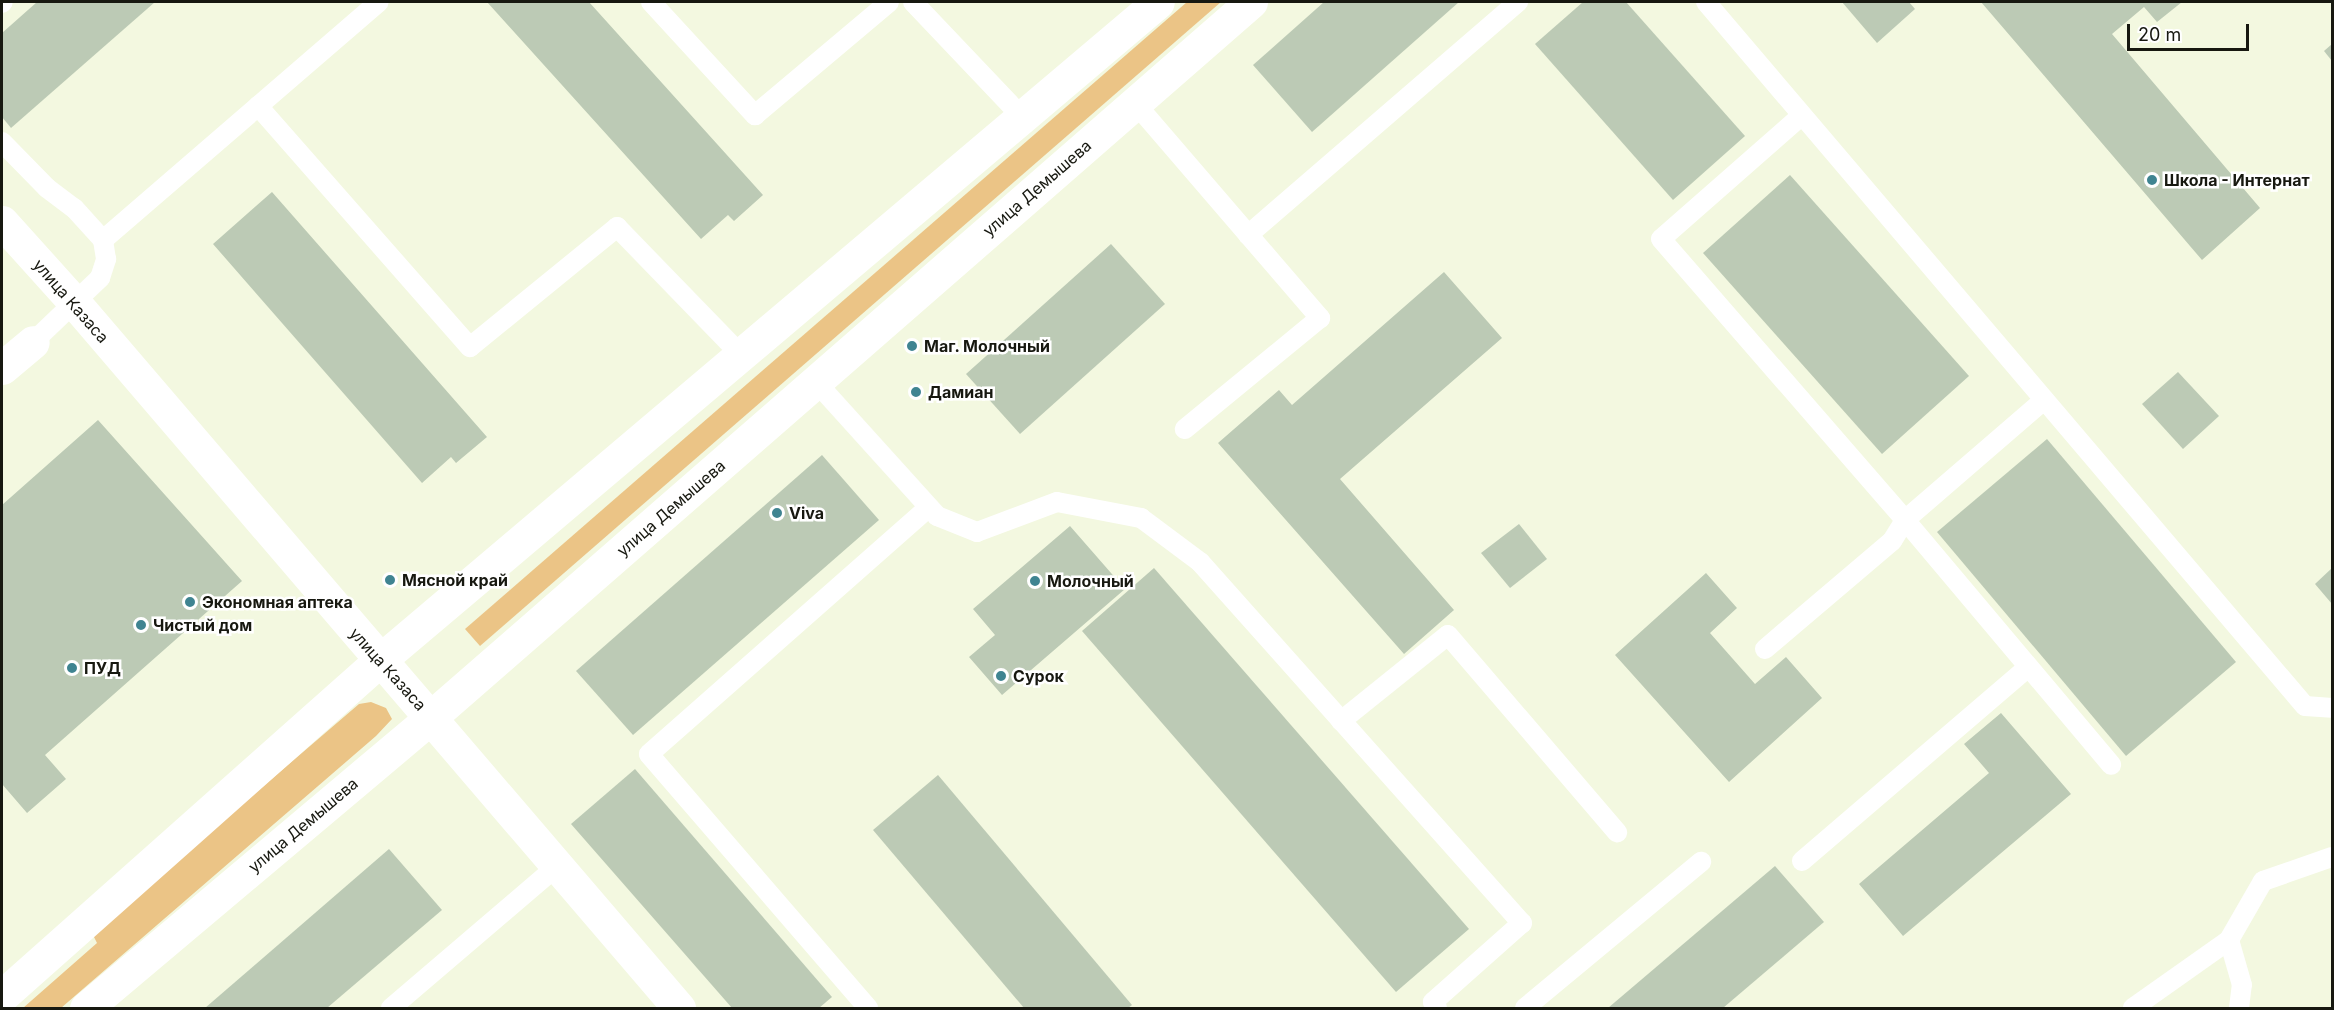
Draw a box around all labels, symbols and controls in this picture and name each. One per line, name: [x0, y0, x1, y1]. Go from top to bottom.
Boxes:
scale bar: [2130, 12, 2252, 50]
text: 20 m: [2138, 24, 2181, 45]
street label: улица Демышева: [979, 136, 1095, 240]
place label: Школа - Интернат: [2164, 170, 2310, 190]
marker: Школа - Интернат: [2145, 173, 2159, 187]
street label: улица Казаса: [29, 255, 113, 347]
place label: Маг. Молочный: [924, 336, 1050, 356]
marker: Маг. Молочный: [905, 339, 919, 353]
place label: Дамиан: [928, 382, 993, 402]
marker: Дамиан: [909, 385, 923, 399]
street label: улица Демышева: [613, 456, 729, 560]
place label: Viva: [789, 503, 824, 523]
marker: Viva: [770, 506, 784, 520]
place label: Мясной край: [402, 570, 508, 590]
place label: Молочный: [1047, 571, 1134, 591]
marker: Мясной край: [383, 573, 397, 587]
marker: Молочный: [1028, 574, 1042, 588]
place label: Экономная аптека: [202, 592, 353, 612]
marker: Экономная аптека: [183, 595, 197, 609]
place label: Чистый дом: [153, 615, 252, 635]
marker: Чистый дом: [134, 618, 148, 632]
street label: улица Казаса: [346, 624, 430, 714]
place label: ПУД: [84, 658, 121, 678]
marker: ПУД: [65, 661, 79, 675]
place label: Сурок: [1013, 666, 1064, 686]
marker: Сурок: [994, 669, 1008, 683]
street label: улица Демышева: [244, 774, 362, 876]

